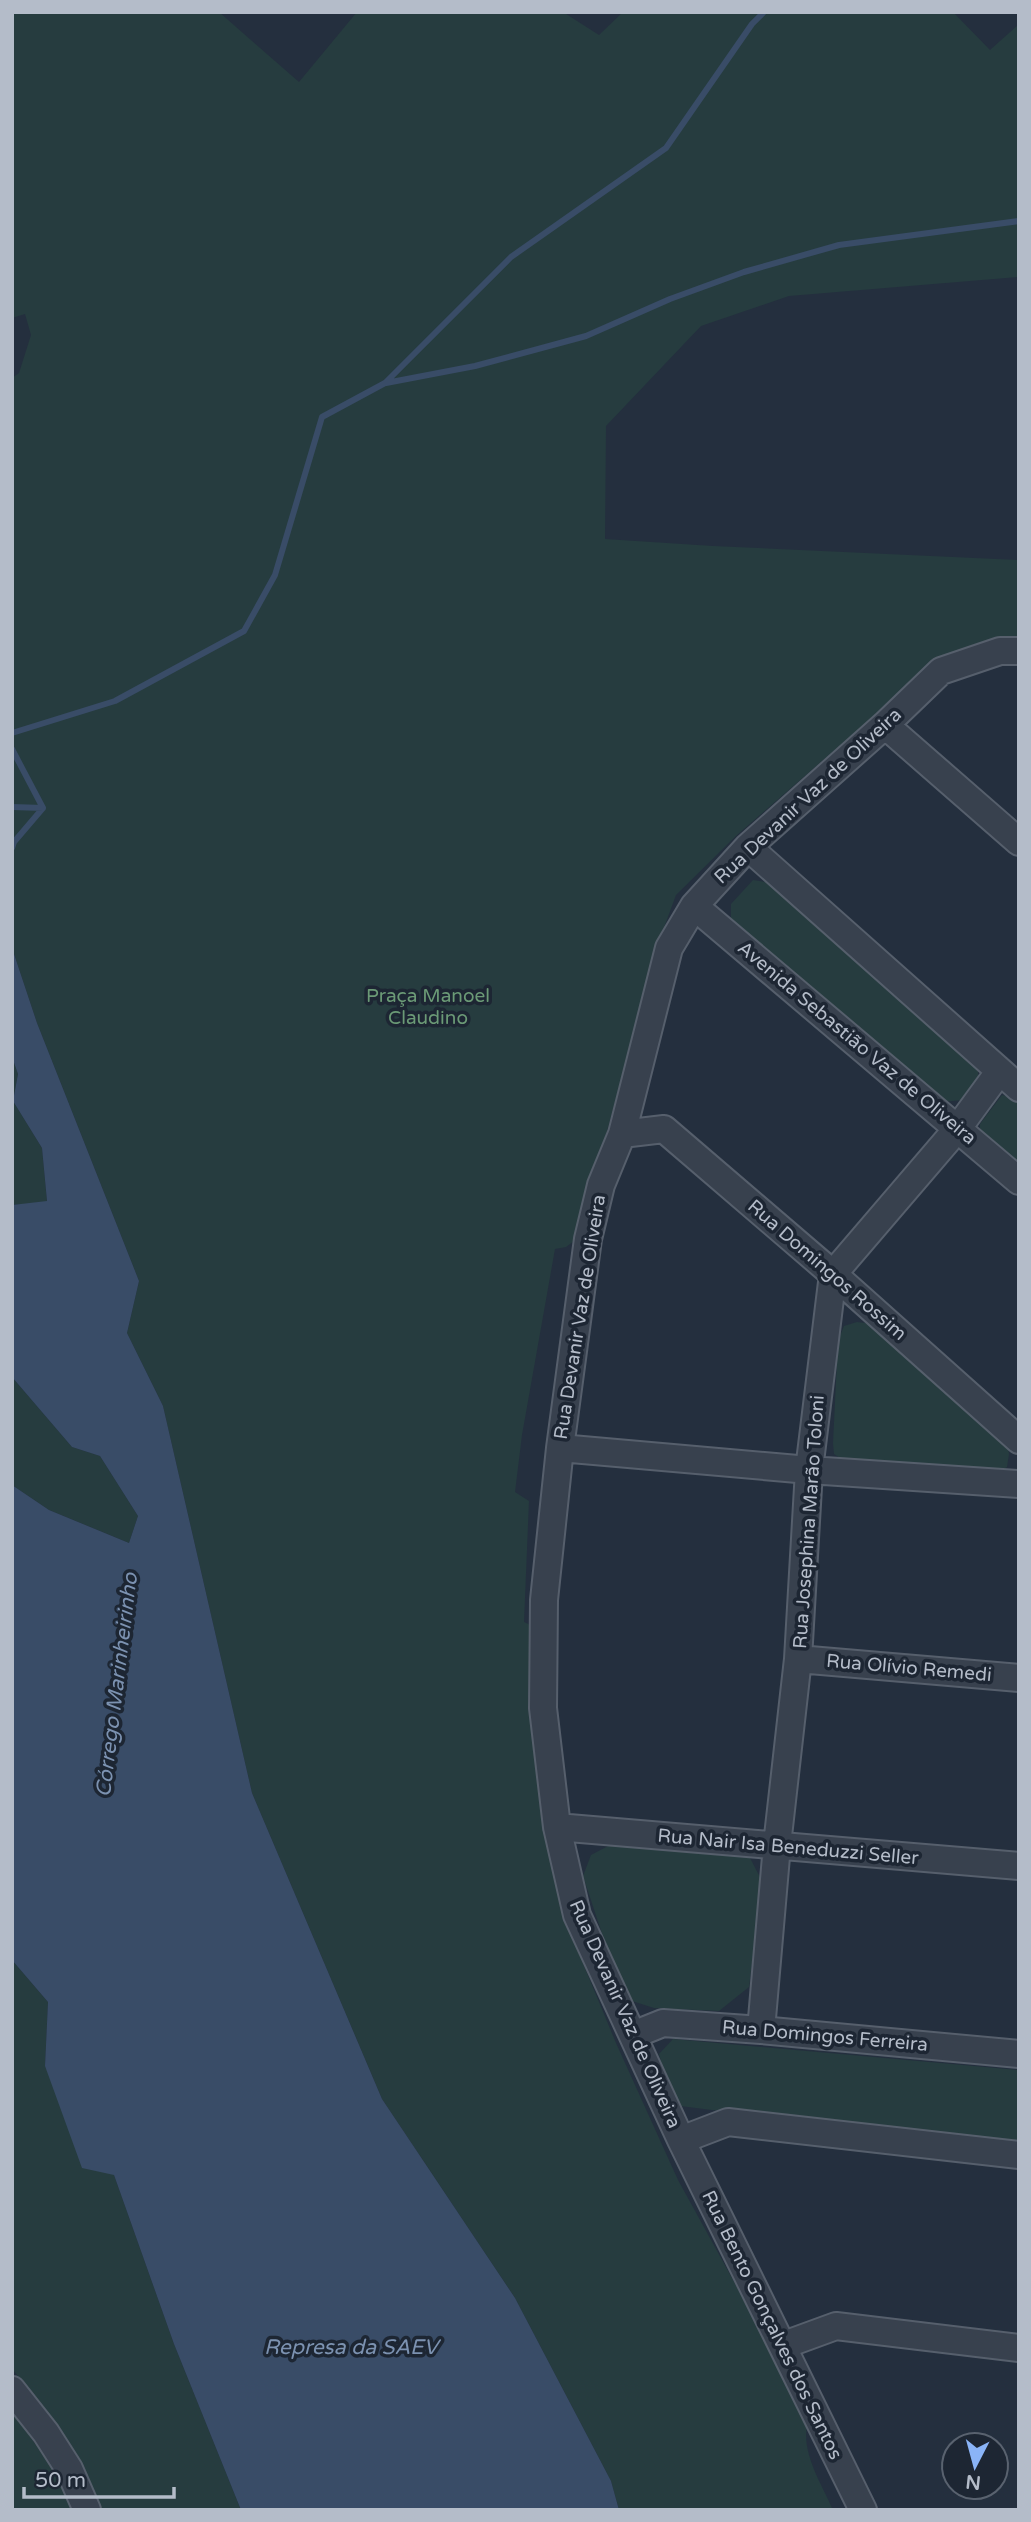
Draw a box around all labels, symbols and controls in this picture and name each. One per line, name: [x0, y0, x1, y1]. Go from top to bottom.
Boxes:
street label: Rua Devanir Vaz de Oliveira: [710, 704, 906, 888]
street label: Avenida Sebastião Vaz de Oliveira: [733, 937, 981, 1149]
park label: Praça Manoel Claudino: [366, 985, 490, 1029]
street label: Rua Devanir Vaz de Oliveira: [550, 1193, 610, 1441]
street label: Rua Domingos Rossim: [743, 1195, 911, 1345]
street label: Rua Josephina Marão Toloni: [789, 1394, 829, 1650]
water label: Córrego Marinheirinho: [91, 1570, 143, 1799]
street label: Rua Olívio Remedi: [825, 1650, 993, 1686]
street label: Rua Nair Isa Beneduzzi Seller: [657, 1825, 920, 1869]
street label: Rua Devanir Vaz de Oliveira: [565, 1896, 685, 2132]
street label: Rua Domingos Ferreira: [721, 2016, 929, 2056]
street label: Rua Bento Gonçalves dos Santos: [697, 2187, 847, 2463]
water label: Represa da SAEV: [264, 2335, 441, 2360]
north arrow: [940, 2431, 1010, 2501]
scale bar: [24, 2456, 175, 2500]
text: 50 m: [35, 2468, 86, 2493]
text: N: [965, 2470, 982, 2494]

